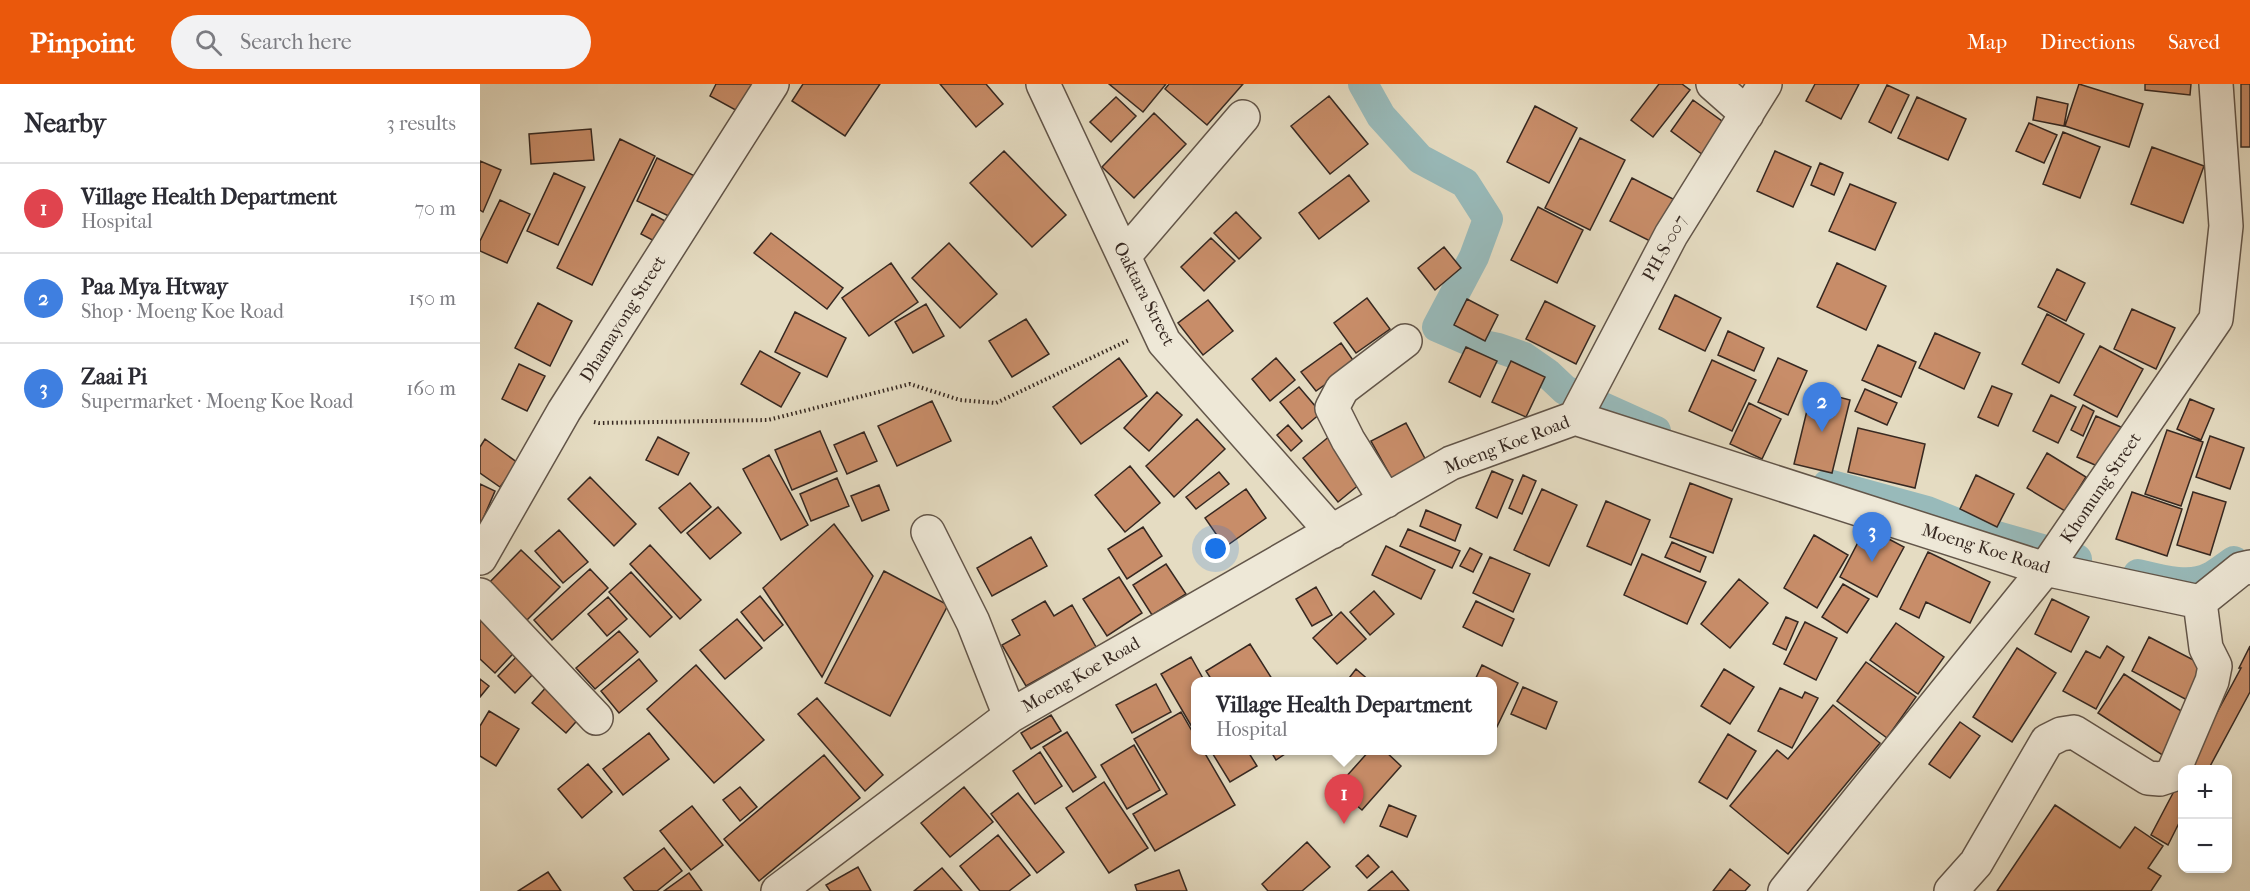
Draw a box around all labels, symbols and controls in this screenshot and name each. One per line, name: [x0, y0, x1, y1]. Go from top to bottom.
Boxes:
search box: [171, 15, 591, 69]
text: Pinpoint: [30, 26, 135, 59]
icon: search: [192, 26, 225, 59]
text: Search here: [240, 29, 352, 55]
text: Map: [1967, 30, 2007, 54]
text: Directions: [2040, 30, 2135, 54]
text: Saved: [2168, 30, 2220, 54]
text: Nearby: [24, 108, 106, 139]
text: 3 results: [387, 112, 456, 135]
text: Village Health Department: [81, 184, 337, 210]
text: 1: [40, 197, 47, 220]
text: 70 m: [414, 197, 456, 220]
text: Hospital: [81, 210, 153, 233]
street label: PH-S-007: [1638, 211, 1692, 285]
street label: Oaktara Street: [1109, 238, 1179, 350]
street label: Dhamayong Street: [576, 252, 671, 386]
text: Paa Mya Htway: [81, 274, 228, 300]
text: 2: [38, 287, 49, 310]
text: 150 m: [408, 287, 456, 310]
text: Shop · Moeng Koe Road: [81, 300, 284, 323]
text: Zaai Pi: [81, 364, 147, 390]
text: 3: [39, 377, 48, 400]
text: 160 m: [406, 377, 456, 400]
pin: 2: [1802, 382, 1842, 432]
text: Supermarket · Moeng Koe Road: [81, 390, 353, 413]
street label: Moeng Koe Road: [1441, 411, 1573, 479]
street label: Khomung Street: [2056, 428, 2146, 547]
pin: 3: [1852, 512, 1892, 562]
street label: Moeng Koe Road: [1919, 520, 2053, 579]
your location: [1201, 534, 1230, 563]
street label: Moeng Koe Road: [1018, 633, 1144, 717]
popup: [1191, 677, 1497, 755]
text: Village Health Department: [1216, 692, 1472, 718]
text: Hospital: [1216, 718, 1287, 741]
map controls: [2178, 765, 2232, 873]
button: +: [2178, 765, 2232, 819]
pin: 1: [1324, 774, 1364, 824]
button: −: [2178, 819, 2232, 873]

